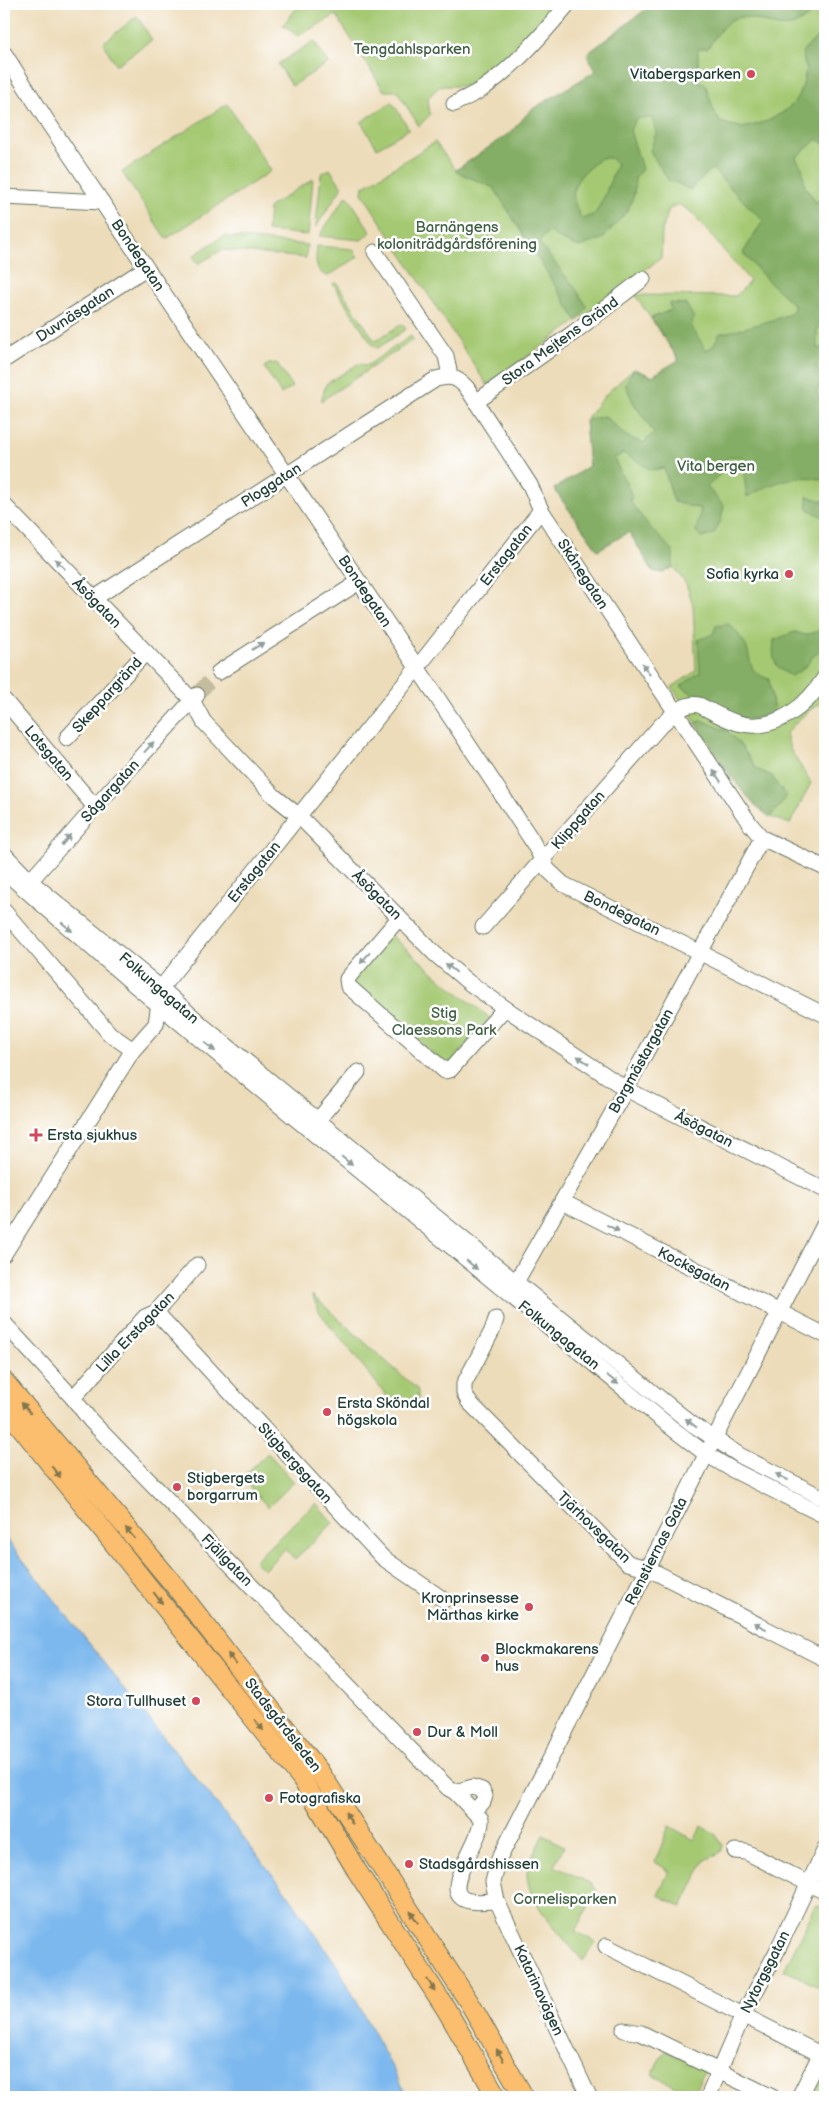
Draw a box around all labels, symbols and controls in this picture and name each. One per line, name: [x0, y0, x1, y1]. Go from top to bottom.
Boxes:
park label: Tengdahlsparken: [354, 40, 470, 59]
place label: Vitabergsparken: [630, 65, 741, 84]
marker: Vitabergsparken: [745, 68, 757, 80]
street label: Bondegatan: [106, 216, 169, 295]
park label: Barnängens koloniträdgårdsförening: [377, 218, 537, 254]
street label: Duvnäsgatan: [33, 282, 118, 347]
street label: Stora Mejtens Gränd: [498, 293, 622, 390]
park label: Vita bergen: [677, 457, 755, 476]
street label: Ploggatan: [238, 459, 305, 512]
street label: Erstagatan: [476, 520, 537, 590]
street label: Skånegatan: [553, 535, 612, 613]
street label: Bondegatan: [333, 552, 396, 631]
one-way arrow: [54, 558, 66, 570]
place label: Sofia kyrka: [706, 565, 779, 584]
marker: Sofia kyrka: [783, 568, 795, 580]
street label: Åsögatan: [68, 573, 126, 633]
one-way arrow: [251, 642, 264, 651]
street label: Skeppargränd: [68, 654, 146, 737]
one-way arrow: [641, 662, 651, 676]
street label: Lotsgatan: [20, 722, 77, 785]
one-way arrow: [143, 741, 155, 753]
street label: Sågargatan: [77, 756, 144, 827]
one-way arrow: [712, 769, 722, 782]
street label: Klippgatan: [548, 787, 609, 854]
one-way arrow: [61, 834, 72, 847]
street label: Erstagatan: [224, 838, 285, 907]
street label: Åsögatan: [348, 866, 406, 924]
street label: Bondegatan: [580, 887, 663, 940]
one-way arrow: [61, 921, 73, 932]
street label: Folkungagatan: [115, 948, 203, 1028]
one-way arrow: [360, 952, 371, 964]
one-way arrow: [445, 962, 458, 973]
park label: Stig Claessons Park: [392, 1004, 497, 1040]
street label: Borgmästargatan: [605, 1005, 678, 1117]
one-way arrow: [204, 1042, 217, 1053]
one-way arrow: [576, 1055, 590, 1065]
street label: Åsögatan: [671, 1106, 737, 1152]
place label: Ersta sjukhus: [47, 1126, 138, 1145]
marker: Ersta sjukhus: [29, 1128, 43, 1142]
one-way arrow: [340, 1156, 353, 1167]
one-way arrow: [606, 1224, 620, 1232]
street label: Kocksgatan: [654, 1243, 733, 1296]
one-way arrow: [465, 1259, 478, 1270]
street label: Lilla Erstagatan: [92, 1288, 179, 1377]
street label: Folkungagatan: [514, 1297, 603, 1374]
one-way arrow: [607, 1374, 620, 1385]
place label: Ersta Sköndal högskola: [337, 1394, 430, 1430]
one-way arrow: [21, 1402, 32, 1415]
marker: Ersta Sköndal högskola: [321, 1406, 333, 1418]
one-way arrow: [685, 1417, 698, 1428]
street label: Stigbergsgatan: [253, 1419, 336, 1508]
one-way arrow: [51, 1465, 62, 1478]
place label: Stigbergets borgarrum: [187, 1469, 265, 1505]
one-way arrow: [775, 1473, 789, 1481]
marker: Stigbergets borgarrum: [171, 1481, 183, 1493]
street label: Tjärhovsgatan: [553, 1487, 635, 1567]
street label: Renstiernas Gata: [621, 1494, 692, 1608]
one-way arrow: [125, 1526, 136, 1539]
street label: Fjällgatan: [197, 1530, 256, 1591]
place label: Kronprinsesse Märthas kirke: [421, 1589, 519, 1625]
one-way arrow: [152, 1592, 163, 1605]
marker: Kronprinsesse Märthas kirke: [523, 1601, 535, 1613]
one-way arrow: [753, 1622, 768, 1630]
place label: Blockmakarens hus: [495, 1640, 599, 1676]
marker: Blockmakarens hus: [479, 1652, 491, 1664]
one-way arrow: [227, 1653, 238, 1666]
street label: Stadsgårdsleden: [240, 1674, 325, 1776]
place label: Stora Tullhuset: [87, 1692, 186, 1711]
marker: Stora Tullhuset: [190, 1695, 202, 1707]
one-way arrow: [254, 1719, 264, 1732]
place label: Dur & Moll: [427, 1723, 498, 1742]
marker: Dur & Moll: [411, 1726, 423, 1738]
place label: Fotografiska: [279, 1789, 361, 1808]
marker: Fotografiska: [263, 1792, 275, 1804]
one-way arrow: [344, 1812, 354, 1825]
place label: Stadsgårdshissen: [419, 1855, 539, 1874]
marker: Stadsgårdshissen: [403, 1858, 415, 1870]
park label: Cornelisparken: [513, 1890, 617, 1909]
one-way arrow: [409, 1911, 418, 1924]
street label: Nytorgsgatan: [737, 1928, 794, 2017]
street label: Katarinavägen: [509, 1942, 568, 2039]
one-way arrow: [426, 1978, 436, 1992]
one-way arrow: [495, 2048, 504, 2062]

